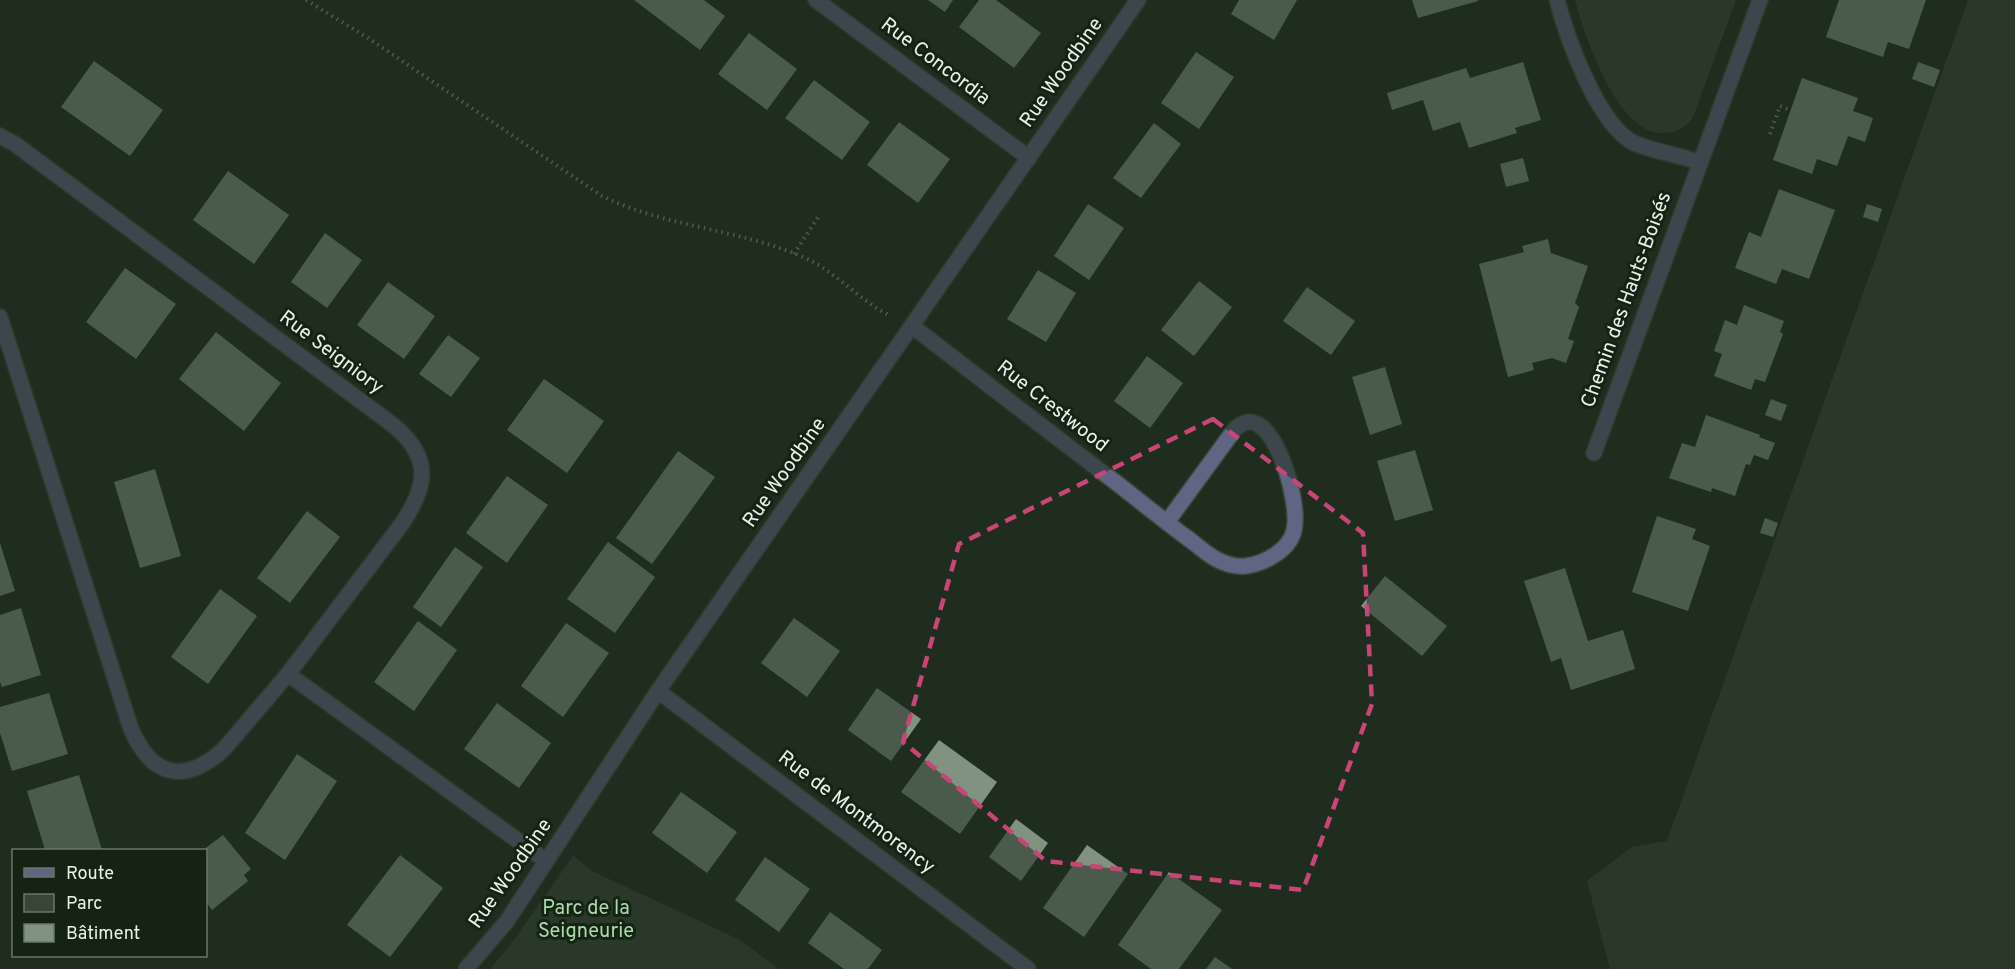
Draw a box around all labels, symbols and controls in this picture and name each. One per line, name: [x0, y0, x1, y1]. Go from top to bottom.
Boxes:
street label: Rue Concordia: [875, 12, 995, 112]
street label: Rue Woodbine: [1015, 13, 1109, 133]
street label: Chemin des Hauts-Boisés: [1576, 188, 1678, 412]
street label: Rue Seigniory: [273, 305, 389, 401]
street label: Rue Crestwood: [991, 355, 1113, 459]
street label: Rue Woodbine: [738, 413, 832, 533]
street label: Rue de Montmorency: [772, 745, 940, 881]
street label: Rue Woodbine: [464, 814, 558, 934]
legend: [12, 849, 207, 957]
text: Route: [66, 863, 114, 886]
text: Parc: [66, 893, 102, 916]
park label: Parc de la Seigneurie: [538, 896, 634, 945]
text: Bâtiment: [66, 923, 140, 946]

